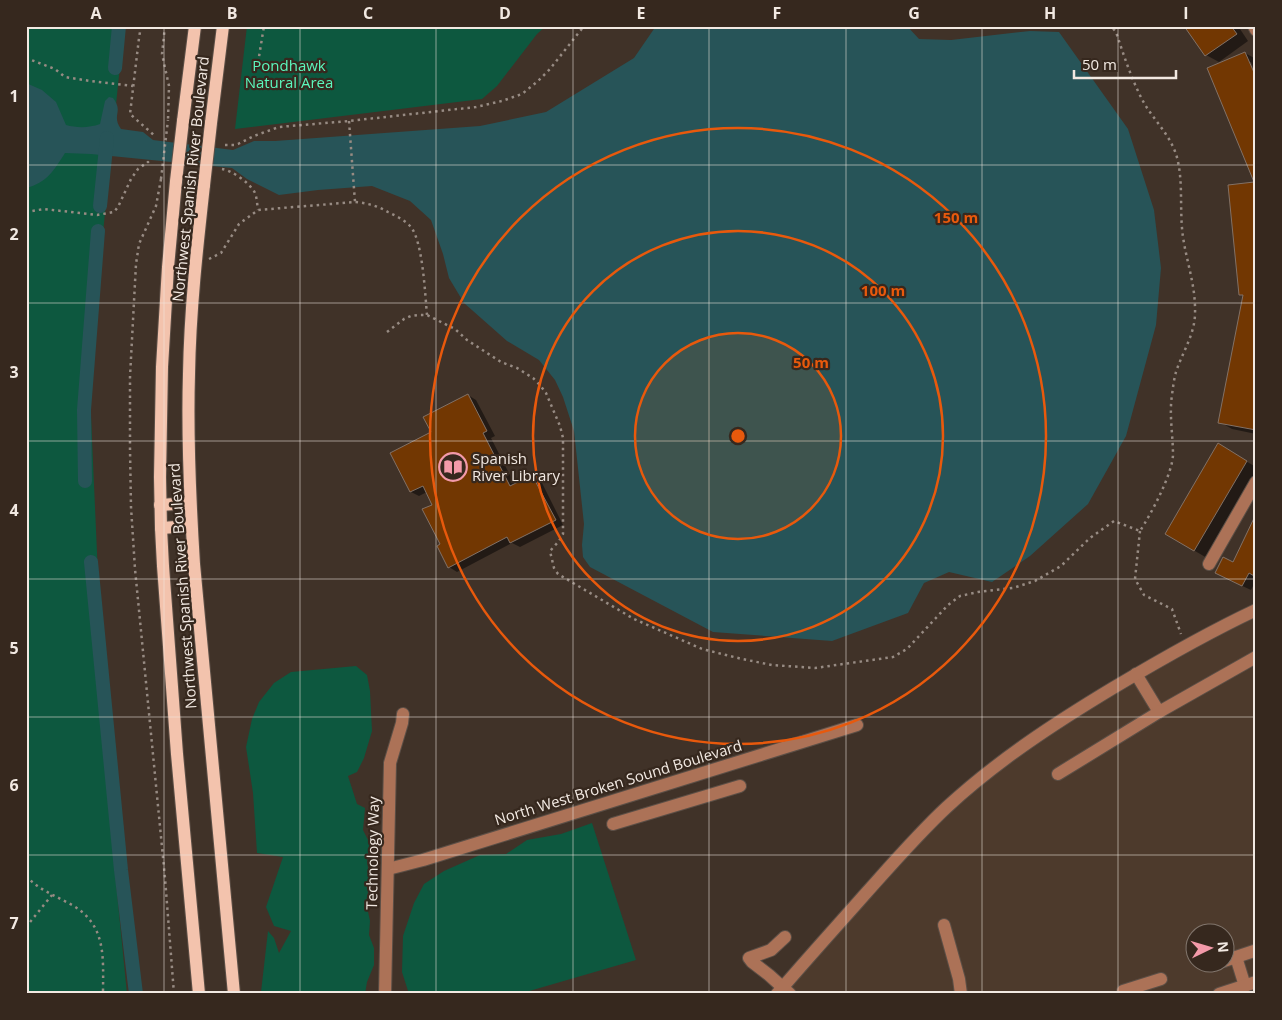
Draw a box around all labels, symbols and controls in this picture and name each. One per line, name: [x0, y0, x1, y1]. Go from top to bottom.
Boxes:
text: A: [90, 2, 102, 24]
text: B: [227, 2, 237, 24]
text: C: [363, 2, 373, 24]
text: D: [499, 2, 511, 24]
text: E: [637, 2, 646, 24]
text: F: [773, 2, 781, 24]
text: G: [908, 2, 920, 24]
text: H: [1044, 2, 1056, 24]
text: I: [1183, 2, 1189, 24]
scale bar: [1074, 48, 1177, 80]
text: 50 m: [1082, 54, 1117, 74]
street label: Northwest Spanish River Boulevard: [167, 55, 213, 303]
park label: Pondhawk Natural Area: [245, 55, 333, 92]
text: 1: [9, 85, 19, 107]
text: 150 m: [934, 207, 978, 227]
text: 2: [9, 223, 19, 245]
text: 100 m: [861, 280, 905, 300]
text: 50 m: [793, 352, 829, 372]
text: 3: [9, 361, 19, 383]
centre of rings: [729, 427, 747, 445]
place label: Spanish River Library: [472, 448, 560, 485]
library icon: Spanish River Library: [438, 452, 468, 482]
street label: Northwest Spanish River Boulevard: [163, 462, 201, 710]
text: 4: [9, 499, 19, 521]
text: 5: [9, 637, 19, 659]
street label: North West Broken Sound Boulevard: [492, 735, 744, 829]
text: 6: [9, 774, 19, 796]
street label: Technology Way: [361, 796, 383, 910]
text: 7: [9, 912, 19, 934]
north arrow: [1184, 922, 1234, 972]
text: N: [1213, 940, 1233, 953]

